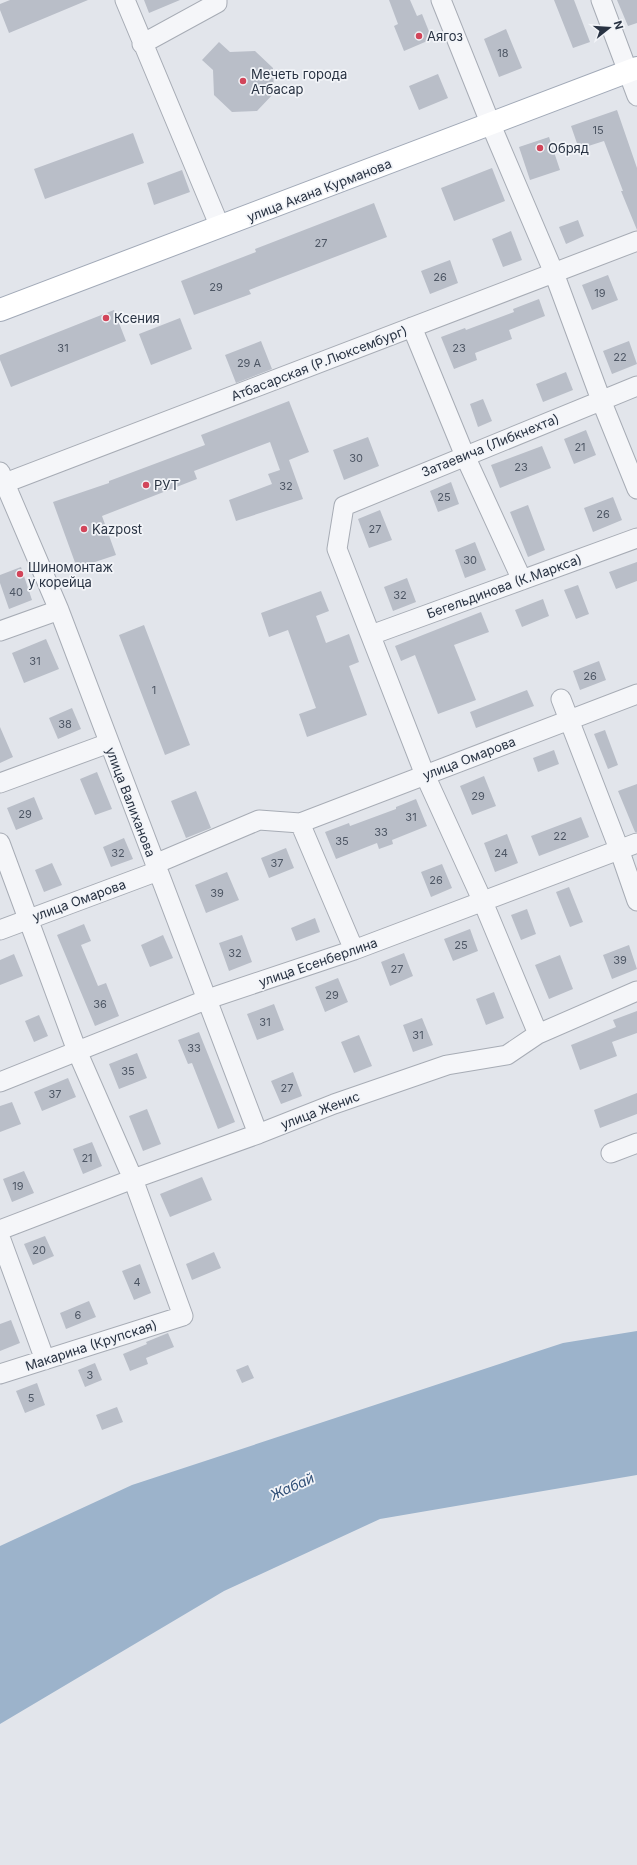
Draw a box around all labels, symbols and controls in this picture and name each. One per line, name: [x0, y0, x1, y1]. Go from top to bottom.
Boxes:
north arrow: [589, 8, 629, 48]
text: N: [611, 19, 626, 31]
place label: Аягоз: [427, 28, 463, 44]
marker: Аягоз: [414, 31, 424, 41]
house number: 18: [497, 46, 509, 60]
place label: Мечеть города Атбасар: [251, 66, 347, 97]
marker: Мечеть города Атбасар: [238, 76, 248, 86]
house number: 15: [592, 123, 604, 137]
place label: Обряд: [548, 140, 589, 156]
marker: Обряд: [535, 143, 545, 153]
street label: улица Акана Курманова: [244, 155, 394, 225]
house number: 27: [315, 236, 327, 250]
house number: 26: [433, 270, 447, 284]
house number: 29: [209, 280, 223, 294]
house number: 19: [594, 286, 606, 300]
place label: Ксения: [114, 310, 160, 326]
marker: Ксения: [101, 313, 111, 323]
street label: Атбасарская (Р.Люксембург): [229, 322, 409, 404]
house number: 31: [57, 341, 69, 355]
house number: 23: [452, 341, 466, 355]
house number: 22: [613, 350, 627, 364]
house number: 29 А: [237, 356, 262, 370]
street label: Затаевича (Либкнехта): [419, 410, 561, 480]
house number: 21: [574, 440, 586, 454]
house number: 30: [349, 451, 363, 465]
house number: 23: [514, 460, 528, 474]
place label: РУТ: [154, 477, 179, 493]
house number: 32: [279, 479, 293, 493]
marker: РУТ: [141, 480, 151, 490]
house number: 25: [437, 490, 451, 504]
house number: 26: [596, 507, 610, 521]
place label: Kazpost: [92, 521, 142, 537]
house number: 27: [369, 522, 381, 536]
marker: Kazpost: [79, 524, 89, 534]
street label: Бегельдинова (К.Маркса): [424, 550, 584, 622]
house number: 30: [463, 553, 477, 567]
place label: Шиномонтаж у корейца: [28, 559, 113, 590]
marker: Шиномонтаж у корейца: [15, 569, 25, 579]
house number: 40: [9, 585, 23, 599]
house number: 32: [393, 588, 407, 602]
house number: 31: [29, 654, 41, 668]
house number: 26: [583, 669, 597, 683]
house number: 1: [152, 683, 156, 697]
house number: 38: [58, 717, 72, 731]
street label: улица Омарова: [420, 733, 518, 783]
street label: улица Валиханова: [103, 745, 159, 859]
house number: 29: [471, 789, 485, 803]
house number: 29: [18, 807, 32, 821]
house number: 31: [405, 810, 417, 824]
house number: 33: [374, 825, 388, 839]
house number: 22: [553, 829, 567, 843]
house number: 35: [335, 834, 349, 848]
house number: 32: [111, 846, 125, 860]
house number: 24: [494, 846, 508, 860]
house number: 37: [270, 856, 284, 870]
house number: 26: [429, 873, 443, 887]
street label: улица Омарова: [30, 876, 128, 924]
house number: 39: [210, 886, 224, 900]
street label: улица Есенберлина: [257, 934, 379, 990]
house number: 25: [454, 938, 468, 952]
house number: 32: [228, 946, 242, 960]
house number: 39: [613, 953, 627, 967]
house number: 27: [391, 962, 403, 976]
house number: 29: [325, 988, 339, 1002]
house number: 36: [93, 997, 107, 1011]
house number: 31: [259, 1015, 271, 1029]
house number: 31: [412, 1028, 424, 1042]
house number: 33: [187, 1041, 201, 1055]
house number: 35: [121, 1064, 135, 1078]
house number: 27: [281, 1081, 293, 1095]
house number: 37: [48, 1087, 62, 1101]
street label: улица Женис: [278, 1088, 362, 1132]
house number: 21: [81, 1151, 93, 1165]
house number: 19: [12, 1179, 24, 1193]
house number: 20: [32, 1243, 46, 1257]
house number: 4: [133, 1275, 141, 1289]
house number: 6: [75, 1308, 82, 1322]
street label: Макарина (Крупская): [23, 1316, 159, 1374]
house number: 3: [87, 1368, 94, 1382]
house number: 5: [28, 1391, 35, 1405]
water label: Жабай: [266, 1469, 317, 1504]

